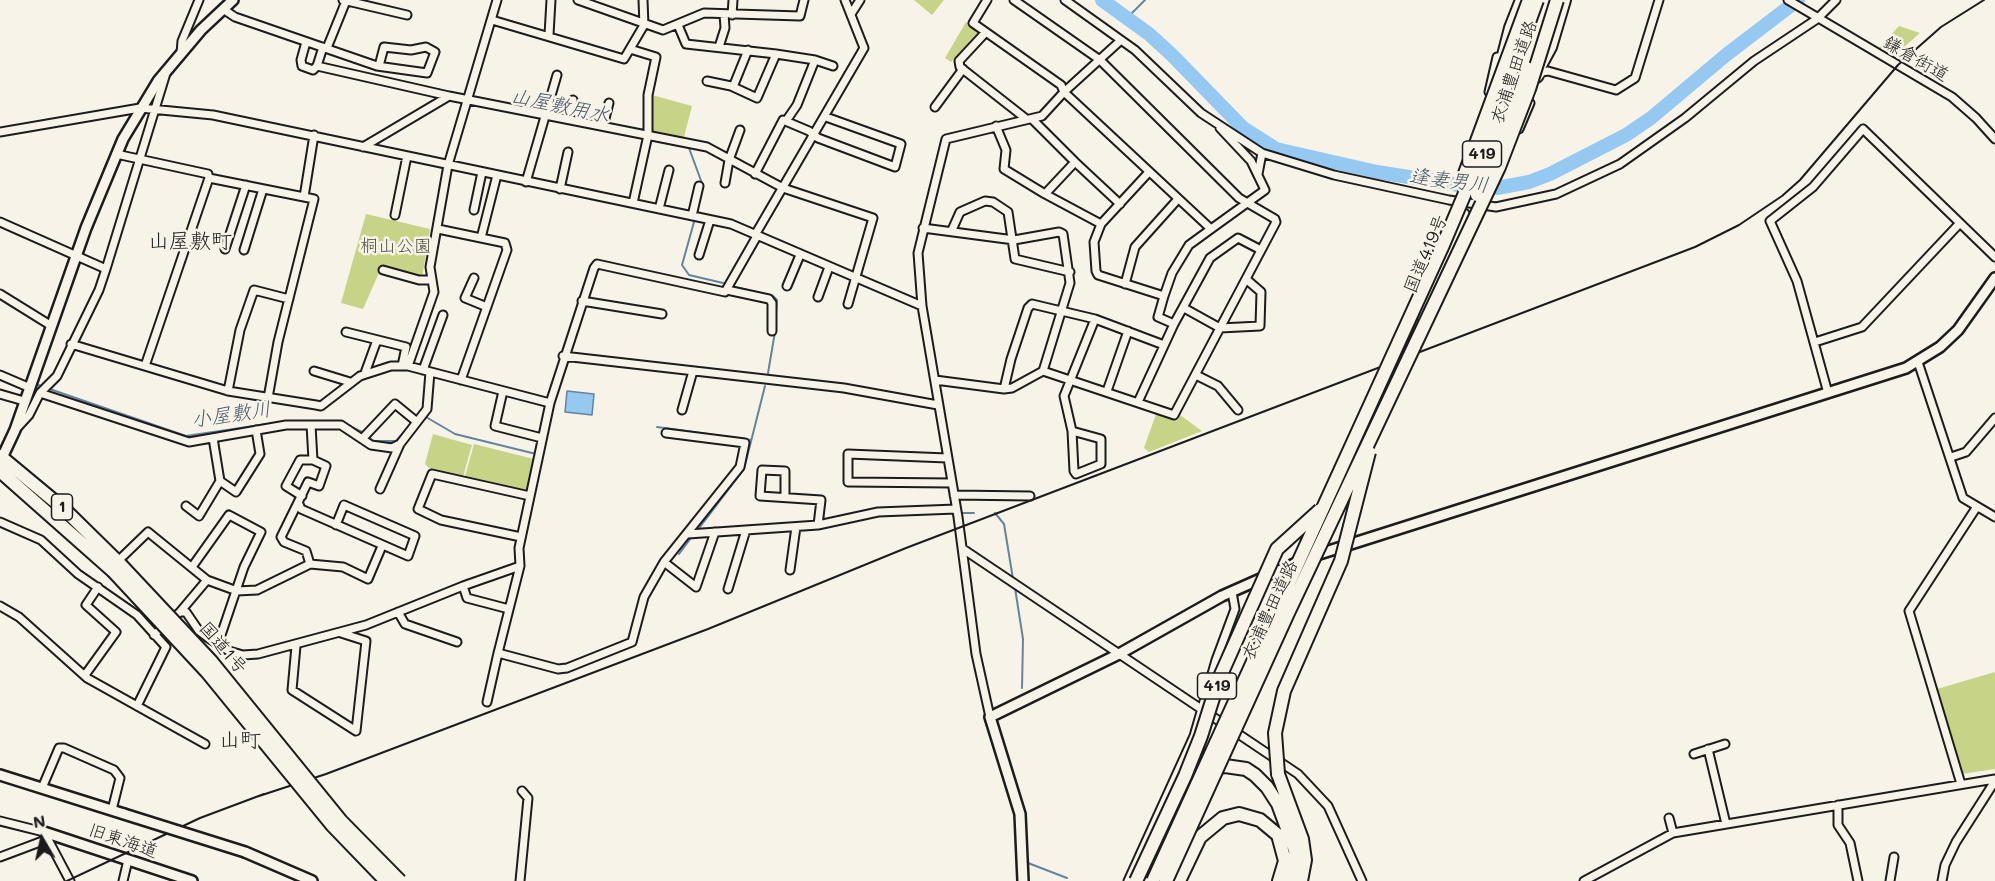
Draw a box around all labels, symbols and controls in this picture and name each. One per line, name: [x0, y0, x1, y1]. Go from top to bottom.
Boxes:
street label: 衣浦豊田道路: [1486, 17, 1542, 127]
street label: 鎌倉街道: [1879, 32, 1953, 86]
water label: 山屋敷用水: [509, 84, 611, 128]
road number: 419: [1462, 141, 1502, 167]
water label: 逢妻男川: [1408, 164, 1490, 198]
street label: 国道419号: [1400, 211, 1452, 297]
district label: 山屋敷町: [148, 229, 232, 255]
park label: 桐山公園: [360, 235, 432, 257]
water label: 小屋敷川: [190, 398, 272, 432]
road number: 1: [52, 494, 72, 520]
street label: 衣浦豊田道路: [1237, 556, 1303, 664]
street label: 国道1号: [194, 618, 252, 678]
road number: 419: [1198, 673, 1236, 699]
district label: 山町: [219, 728, 261, 754]
north arrow: [12, 809, 72, 869]
text: N: [31, 809, 47, 832]
street label: 旧東海道: [85, 819, 161, 863]

